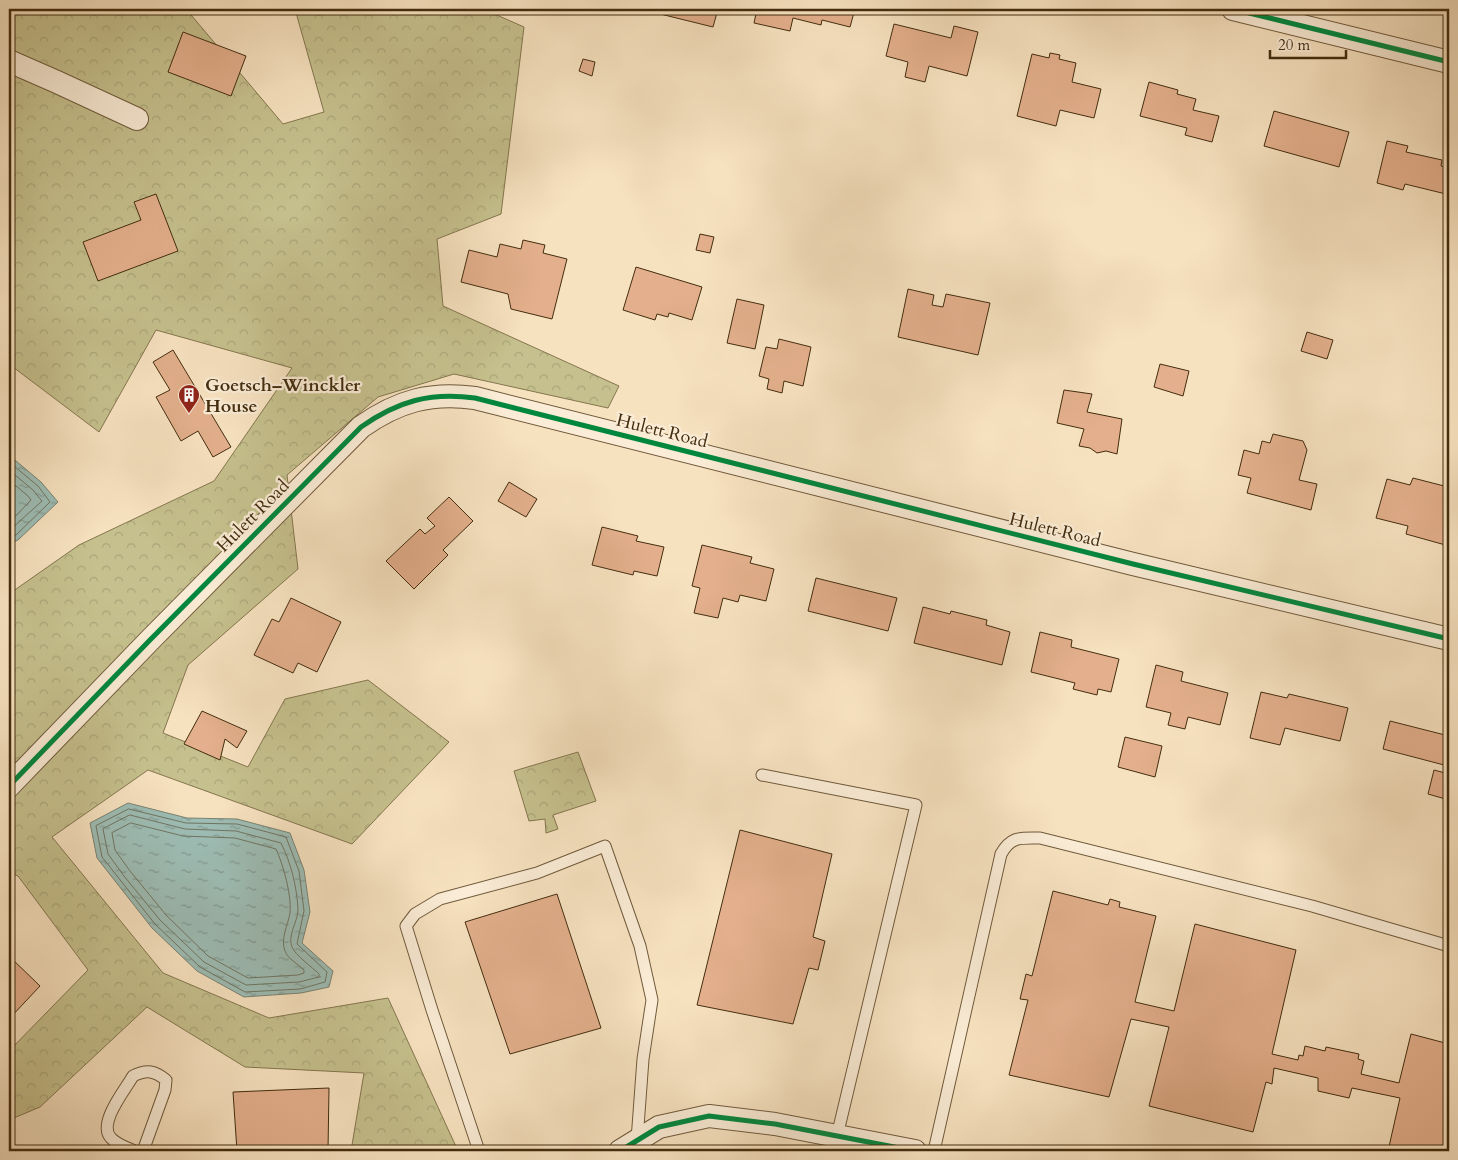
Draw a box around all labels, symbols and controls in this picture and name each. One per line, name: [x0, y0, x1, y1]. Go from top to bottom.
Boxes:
scale bar: [1270, 28, 1347, 60]
text: 20 m: [1278, 35, 1310, 55]
place label: Goetsch–Winckler House: [205, 373, 361, 419]
building icon: Goetsch–Winckler House: [177, 383, 201, 414]
street label: Hulett Road: [614, 408, 711, 455]
street label: Hulett Road: [211, 474, 295, 558]
street label: Hulett Road: [1007, 507, 1104, 554]

